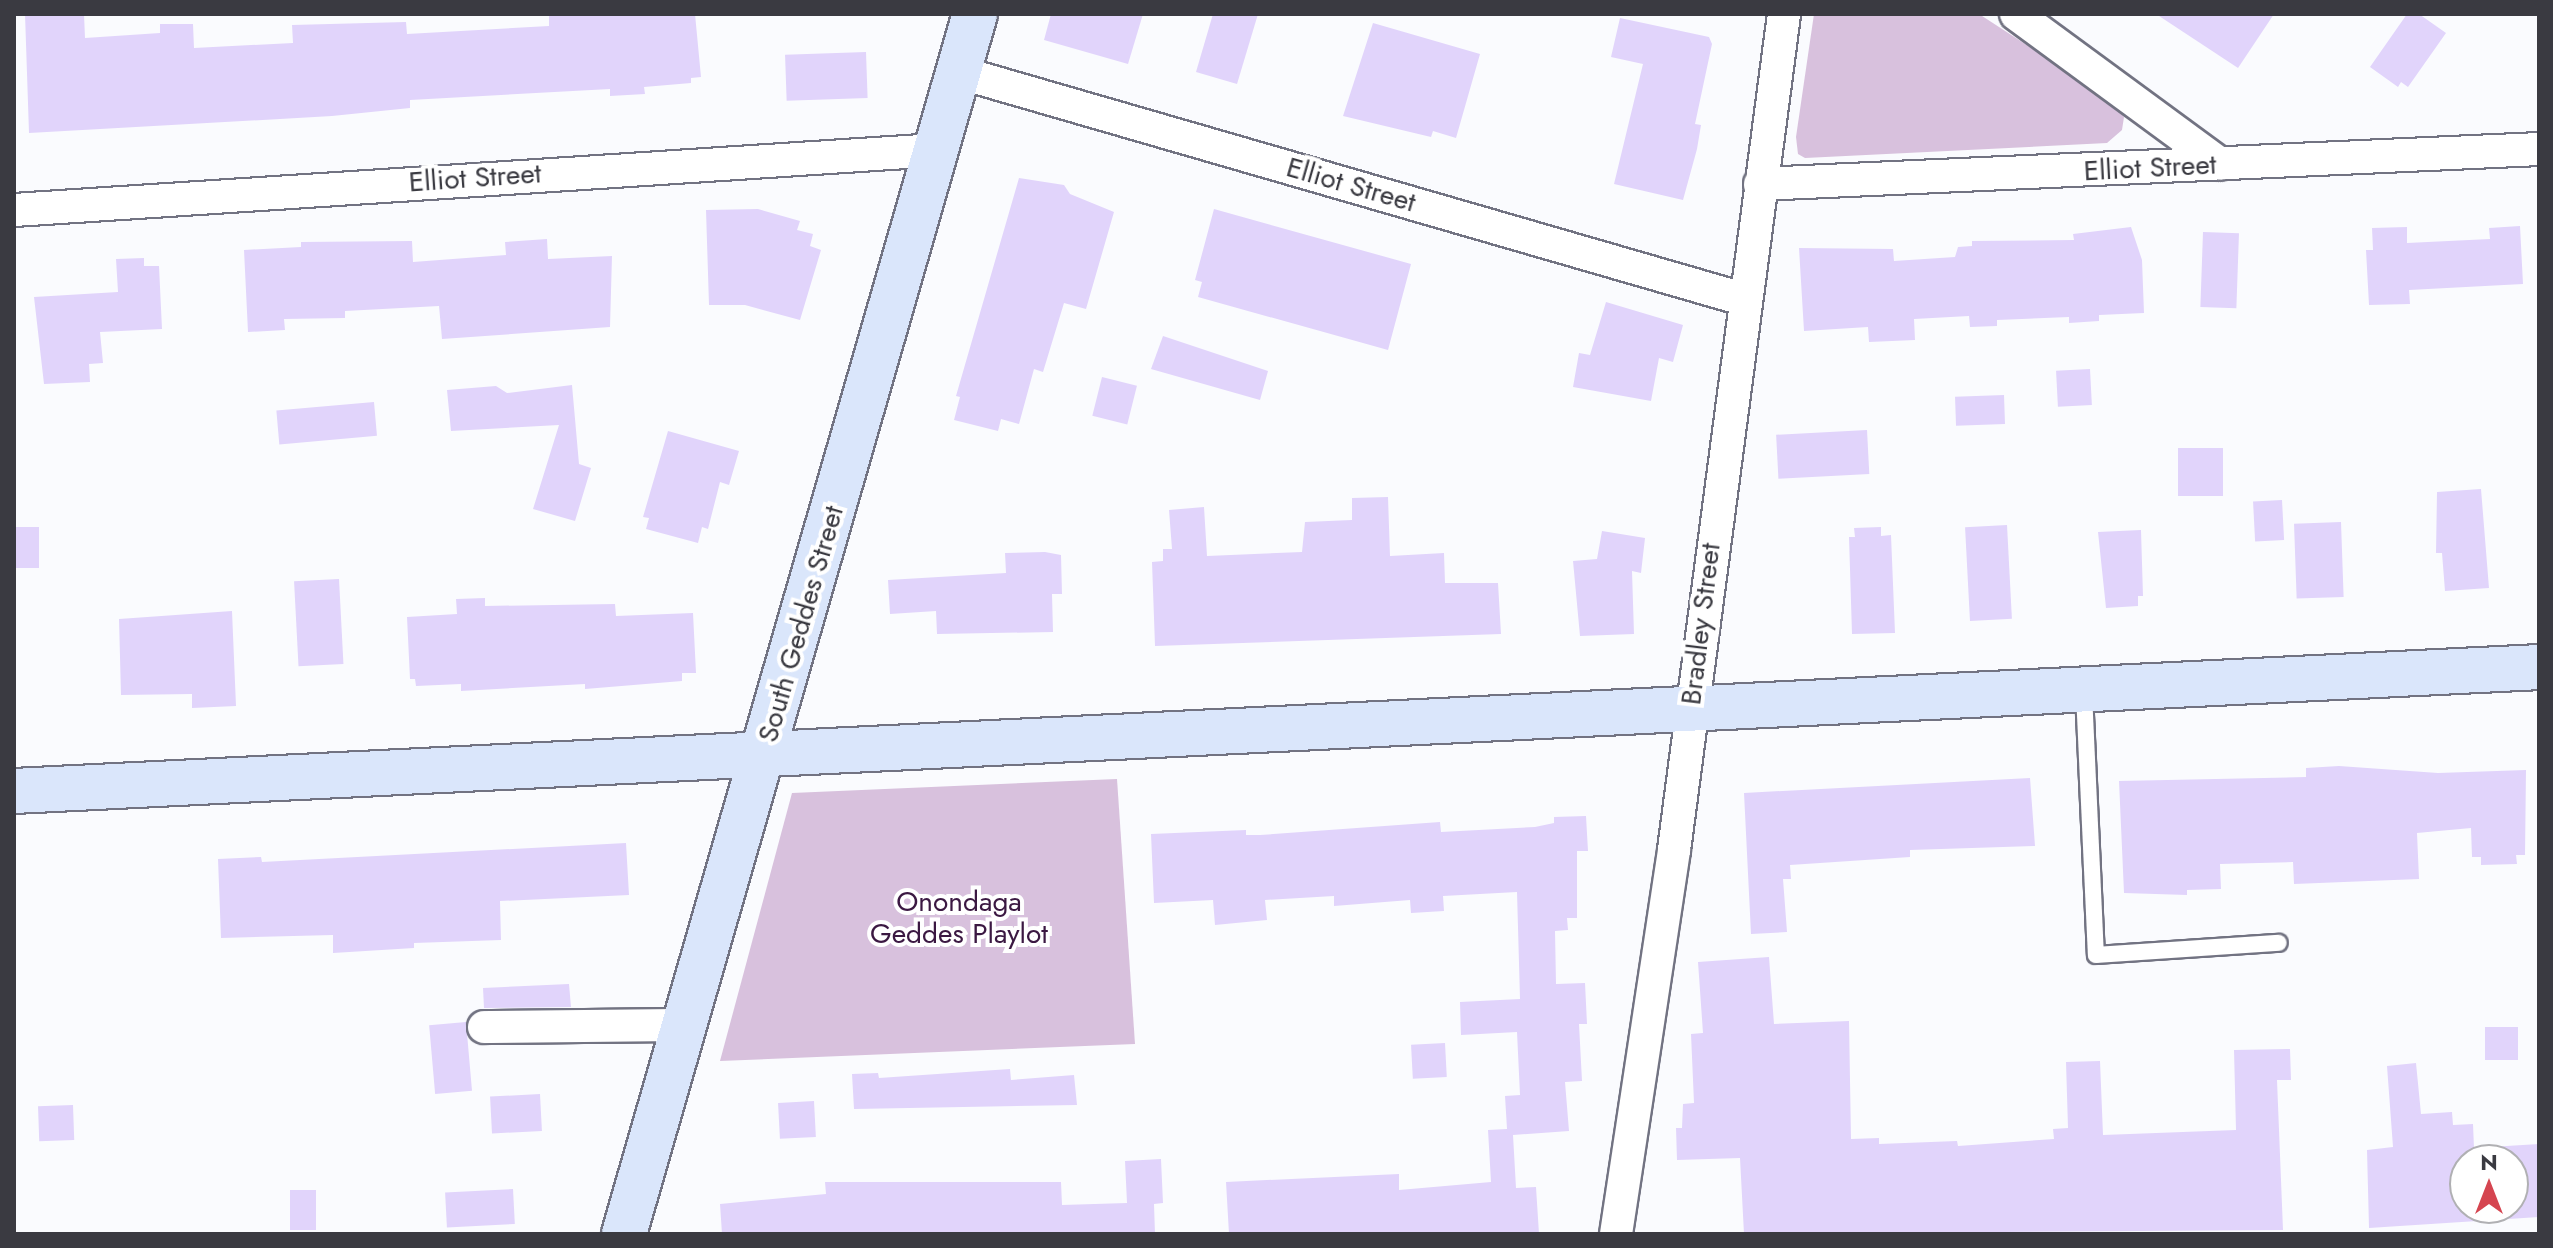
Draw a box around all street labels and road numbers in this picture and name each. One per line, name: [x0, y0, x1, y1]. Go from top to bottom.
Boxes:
street label: Elliot Street: [2083, 148, 2217, 188]
street label: Elliot Street: [1283, 151, 1419, 219]
street label: Elliot Street: [408, 157, 542, 199]
street label: South Geddes Street: [751, 502, 851, 746]
street label: Bradley Street: [1674, 541, 1728, 707]

